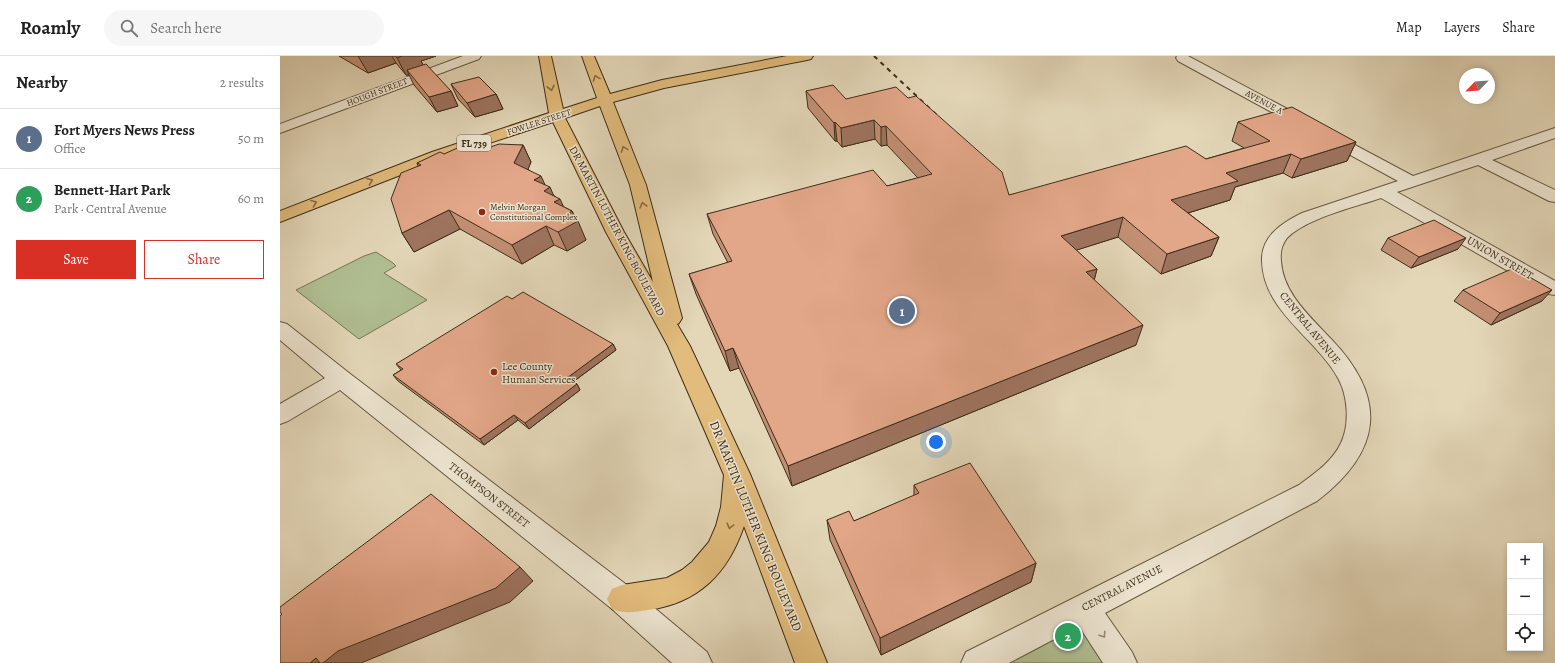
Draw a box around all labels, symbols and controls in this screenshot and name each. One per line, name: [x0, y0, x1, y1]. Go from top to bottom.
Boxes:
search box: [104, 10, 384, 46]
text: Roamly: [20, 15, 80, 41]
icon: search: [118, 17, 140, 39]
text: Search here: [150, 18, 222, 38]
text: Map: [1396, 18, 1422, 37]
text: Layers: [1444, 18, 1480, 37]
text: Share: [1502, 18, 1535, 37]
north arrow: [1459, 68, 1495, 104]
text: Nearby: [16, 71, 67, 94]
text: 2 results: [220, 74, 264, 91]
one-way arrow: [593, 74, 601, 81]
street label: HOUGH STREET: [345, 75, 409, 109]
one-way arrow: [547, 85, 555, 91]
street label: AVENUE A: [1242, 87, 1285, 117]
street label: FOWLER STREET: [505, 106, 573, 138]
text: Fort Myers News Press: [54, 120, 195, 140]
text: 1: [27, 130, 31, 147]
text: 50 m: [238, 130, 264, 147]
road number: FL 739: [457, 135, 491, 151]
text: Office: [54, 140, 86, 157]
street label: DR MARTIN LUTHER KING BOULEVARD: [566, 143, 669, 319]
one-way arrow: [620, 146, 628, 153]
one-way arrow: [366, 177, 373, 185]
text: Bennett-Hart Park: [54, 180, 170, 200]
text: 2: [26, 190, 32, 207]
text: 60 m: [238, 190, 264, 207]
one-way arrow: [310, 199, 317, 207]
text: Park · Central Avenue: [54, 200, 167, 217]
place label: Melvin Morgan Constitutional Complex: [490, 201, 578, 223]
one-way arrow: [639, 202, 648, 209]
marker: Melvin Morgan Constitutional Complex: [477, 207, 487, 217]
street label: UNION STREET: [1464, 233, 1536, 283]
button: Save: [16, 240, 136, 279]
button: Share: [144, 240, 264, 279]
street label: CENTRAL AVENUE: [1276, 289, 1344, 367]
pin: 1: [889, 296, 915, 326]
place label: Lee County Human Services: [502, 359, 576, 387]
marker: Lee County Human Services: [489, 367, 499, 377]
street label: DR MARTIN LUTHER KING BOULEVARD: [706, 418, 806, 634]
your location: [926, 432, 946, 452]
street label: THOMPSON STREET: [446, 459, 532, 531]
one-way arrow: [726, 523, 734, 529]
map controls: [1507, 543, 1543, 651]
button: +: [1507, 543, 1543, 579]
street label: CENTRAL AVENUE: [1079, 561, 1165, 615]
button: −: [1507, 579, 1543, 615]
button: locate: [1507, 615, 1543, 651]
pin: 2: [1055, 621, 1081, 651]
one-way arrow: [1098, 631, 1105, 638]

